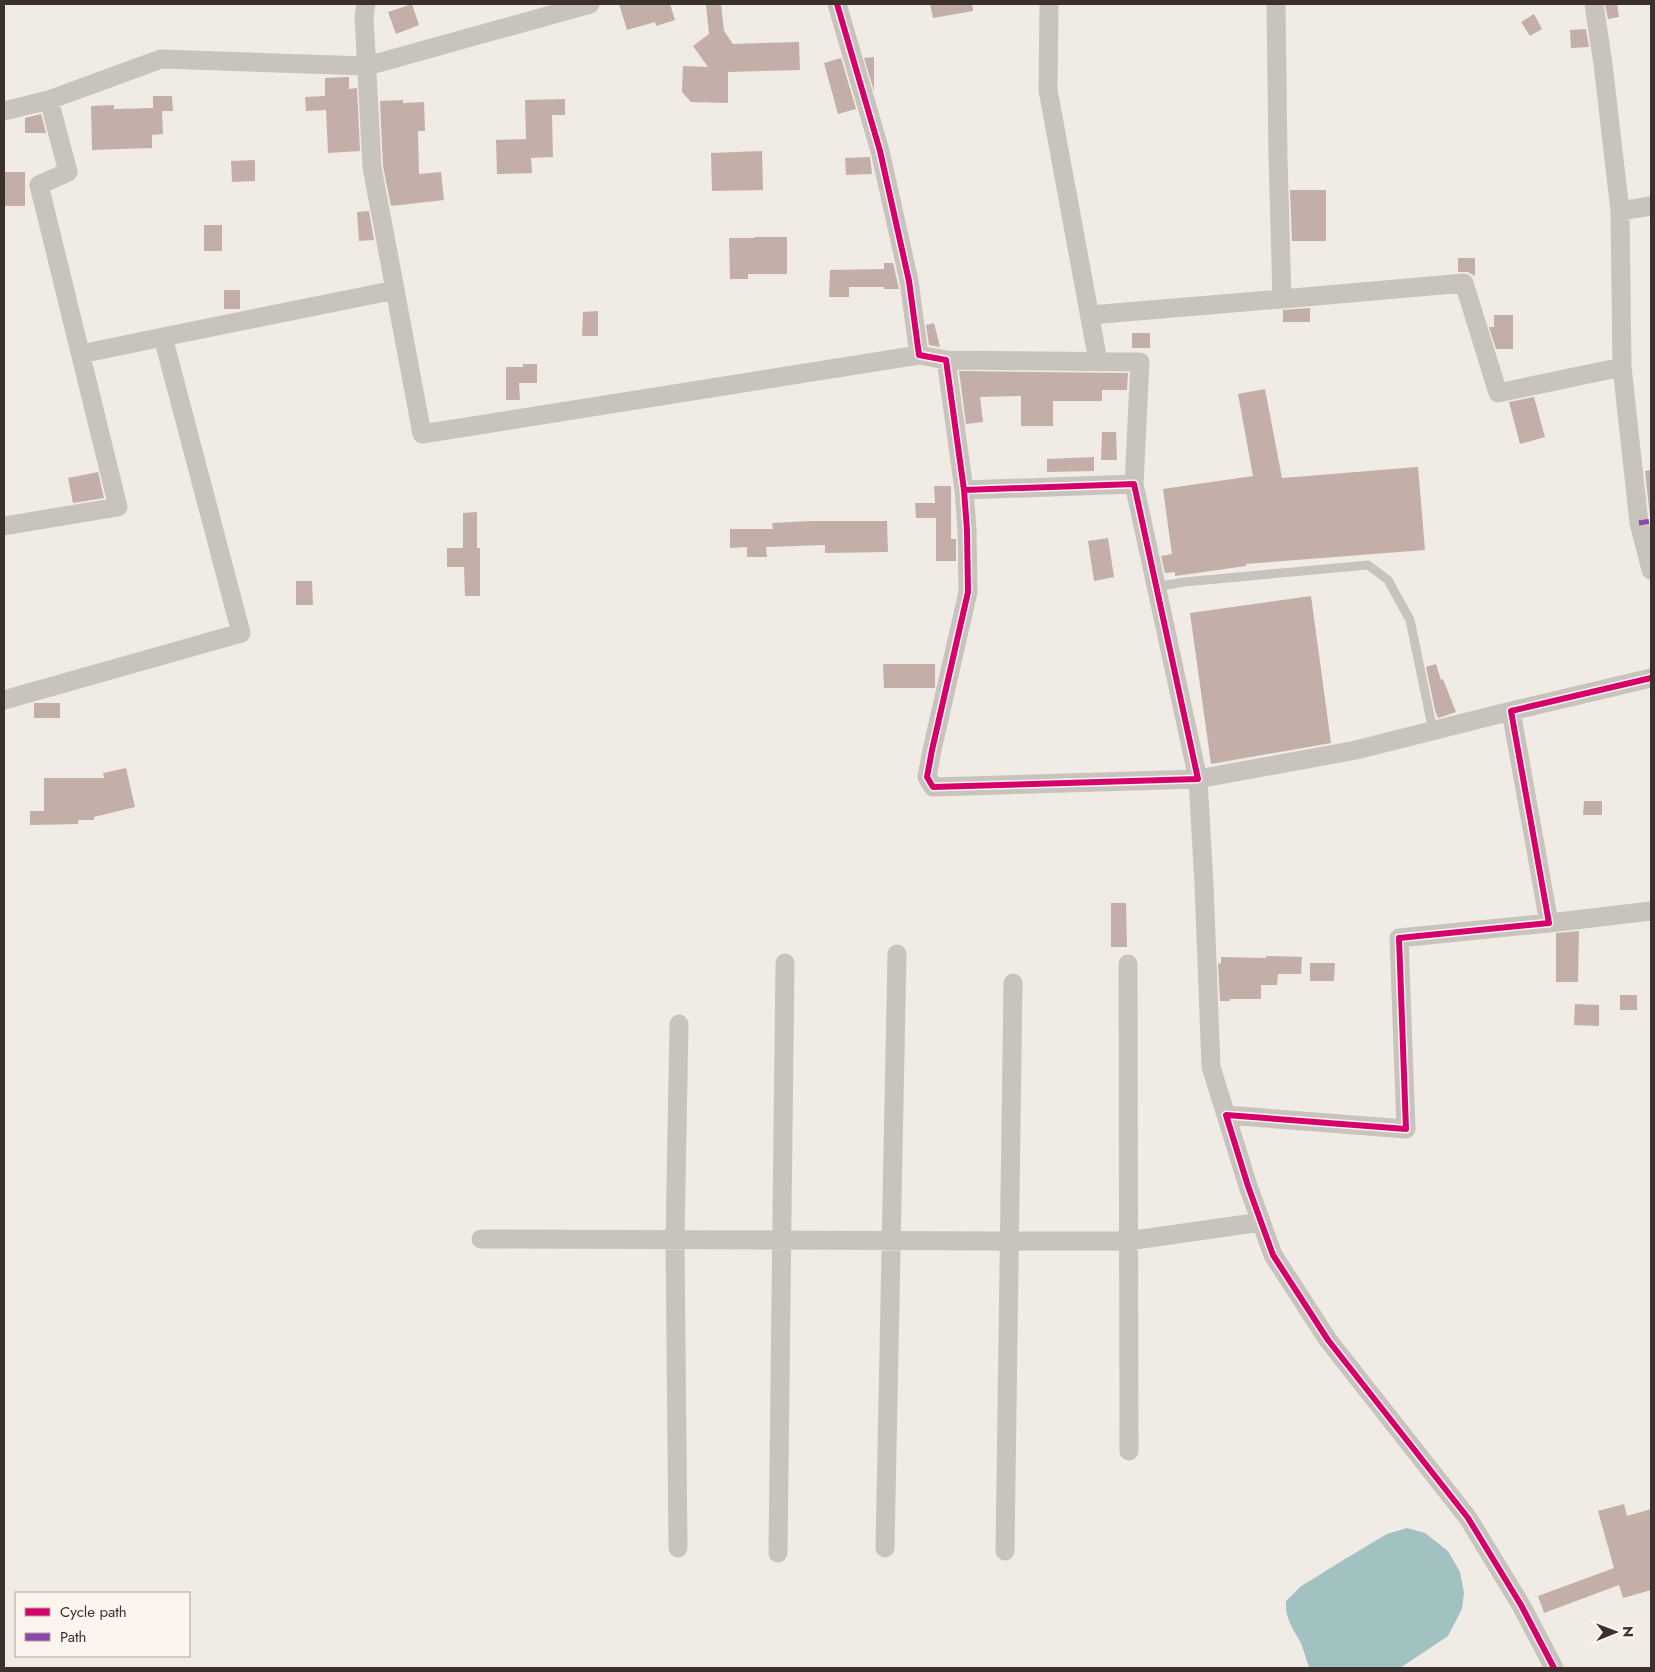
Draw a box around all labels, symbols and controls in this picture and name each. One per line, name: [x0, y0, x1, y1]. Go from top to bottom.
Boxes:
legend: [15, 1592, 190, 1657]
text: Cycle path: [60, 1601, 127, 1623]
north arrow: [1590, 1607, 1640, 1657]
text: Path: [60, 1626, 86, 1648]
text: N: [1618, 1626, 1638, 1638]

